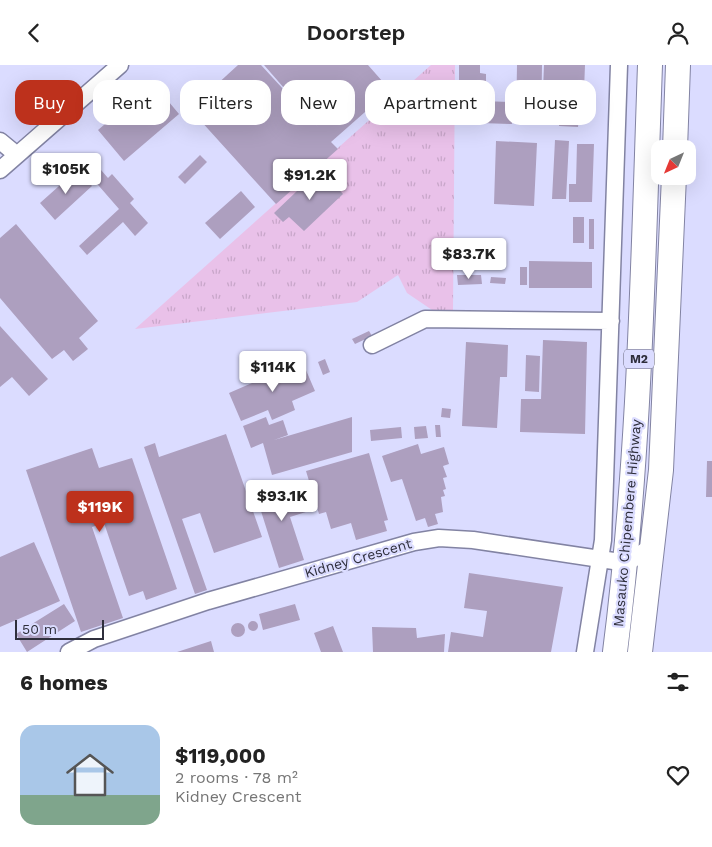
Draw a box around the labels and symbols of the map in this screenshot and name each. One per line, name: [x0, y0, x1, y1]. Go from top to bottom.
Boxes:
north arrow: [651, 140, 696, 185]
pin: $105K: [31, 153, 101, 195]
pin: $91.2K: [269, 159, 351, 201]
pin: $83.7K: [428, 237, 510, 280]
road number: M2: [624, 349, 654, 369]
pin: $114K: [238, 351, 308, 393]
street label: Masauko Chipembere Highway: [610, 418, 644, 627]
pin: $93.1K: [241, 479, 323, 522]
pin: $119K: [65, 491, 135, 533]
street label: Kidney Crescent: [303, 535, 414, 581]
scale bar: [15, 617, 104, 640]

